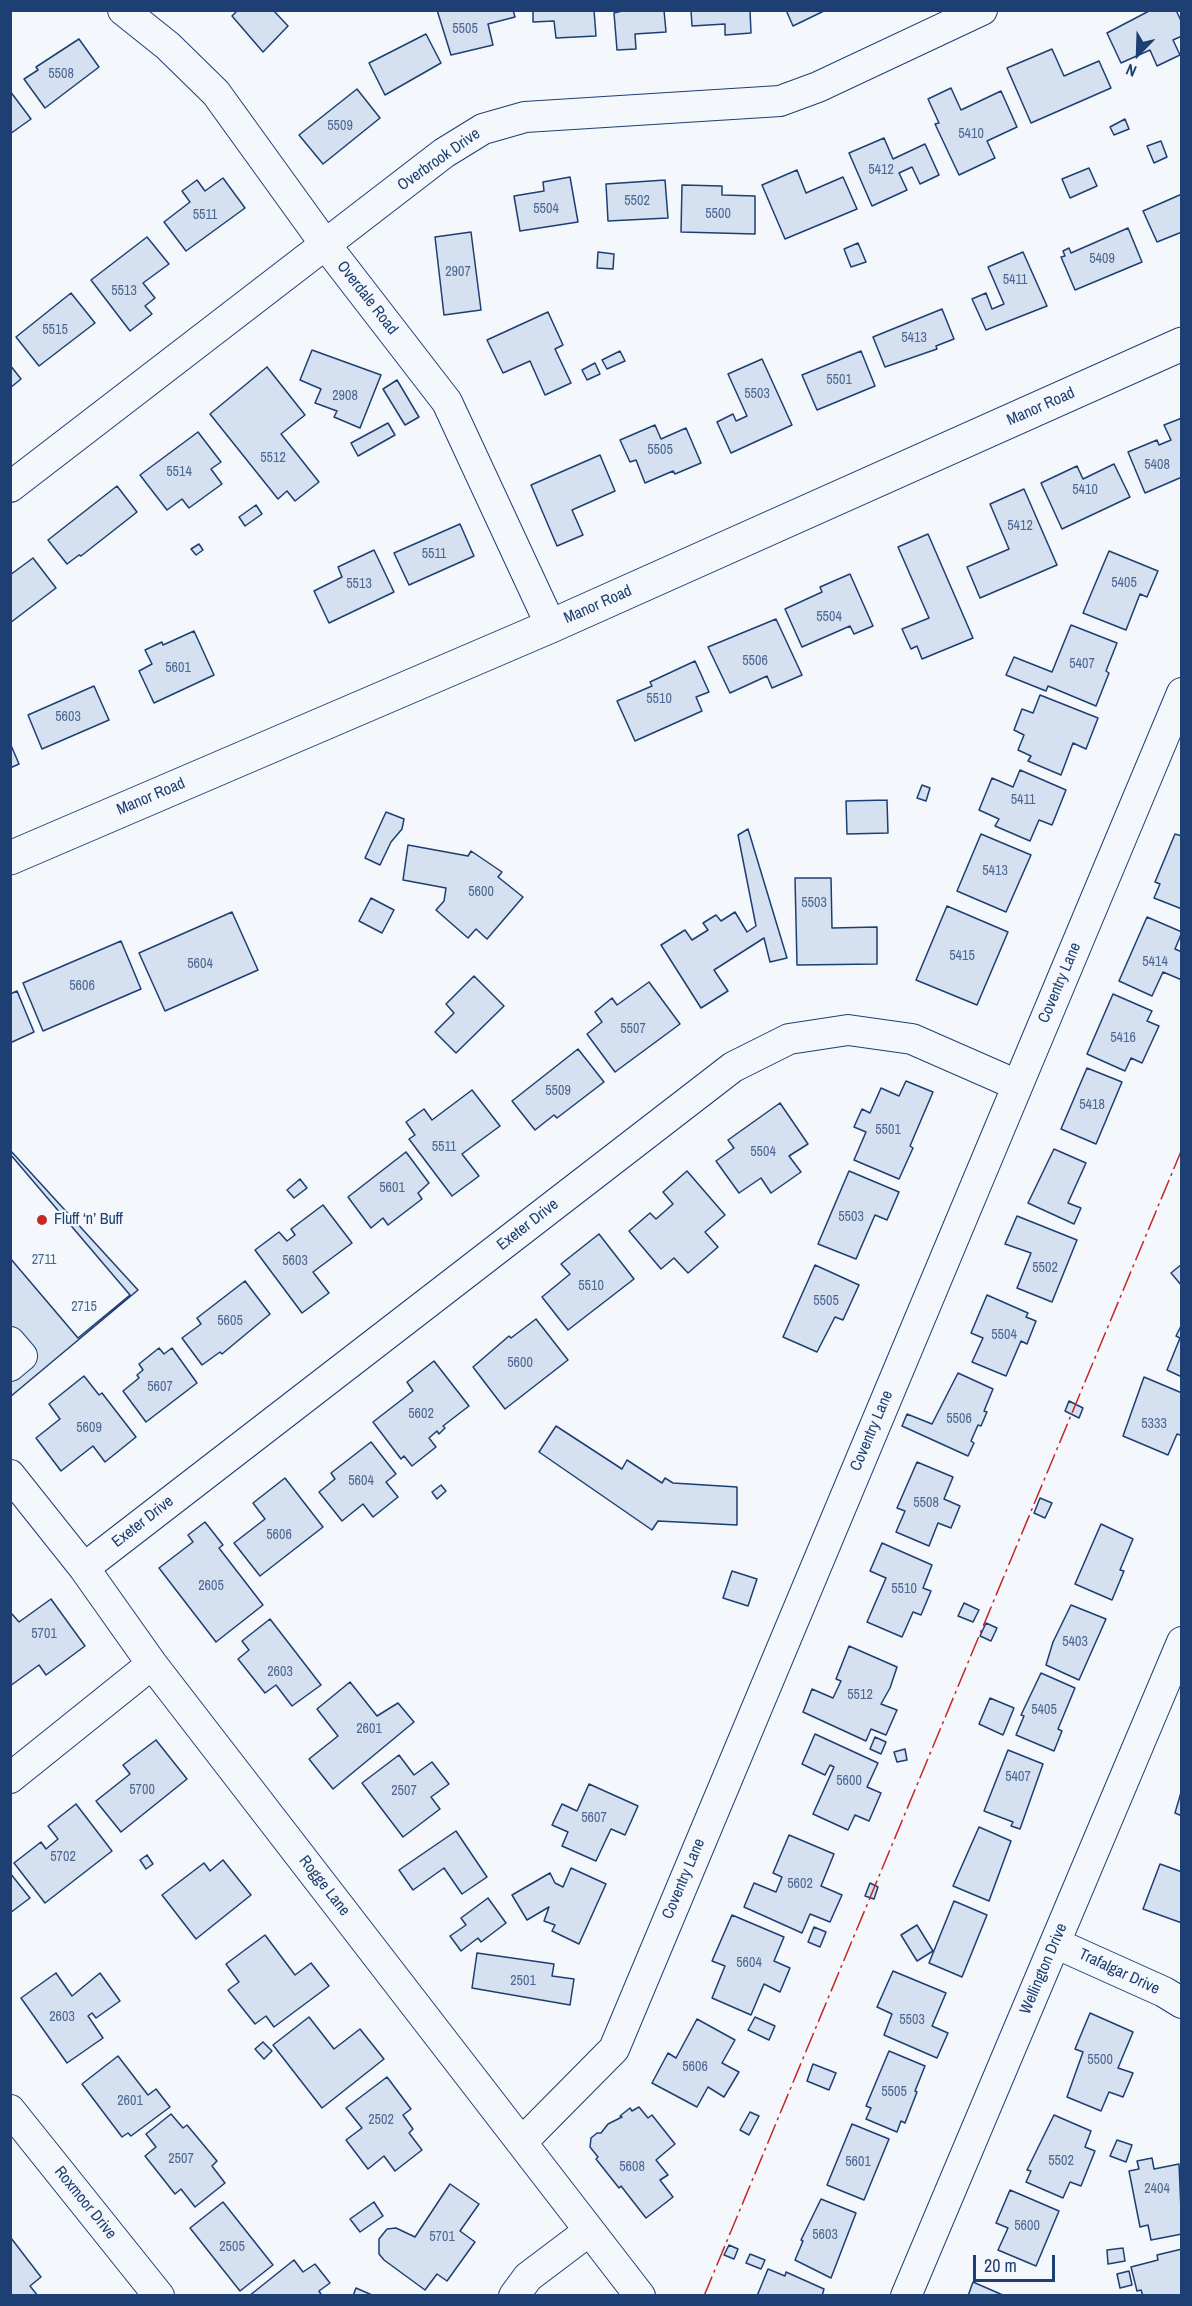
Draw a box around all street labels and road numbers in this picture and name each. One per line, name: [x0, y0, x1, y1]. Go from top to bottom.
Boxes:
street label: Overbrook Drive: [394, 125, 484, 195]
street label: Overdale Road: [332, 257, 402, 339]
street label: Manor Road: [1004, 384, 1078, 430]
street label: Manor Road: [561, 582, 635, 628]
street label: Manor Road: [114, 774, 188, 820]
street label: Coventry Lane: [1034, 940, 1086, 1026]
street label: Exeter Drive: [493, 1195, 563, 1255]
street label: Coventry Lane: [846, 1388, 898, 1474]
street label: Exeter Drive: [108, 1492, 178, 1552]
street label: Coventry Lane: [658, 1836, 710, 1922]
street label: Rogge Lane: [294, 1852, 354, 1920]
street label: Wellington Drive: [1016, 1921, 1072, 2017]
street label: Trafalgar Drive: [1076, 1945, 1162, 1999]
street label: Roxmoor Drive: [50, 2163, 120, 2243]

